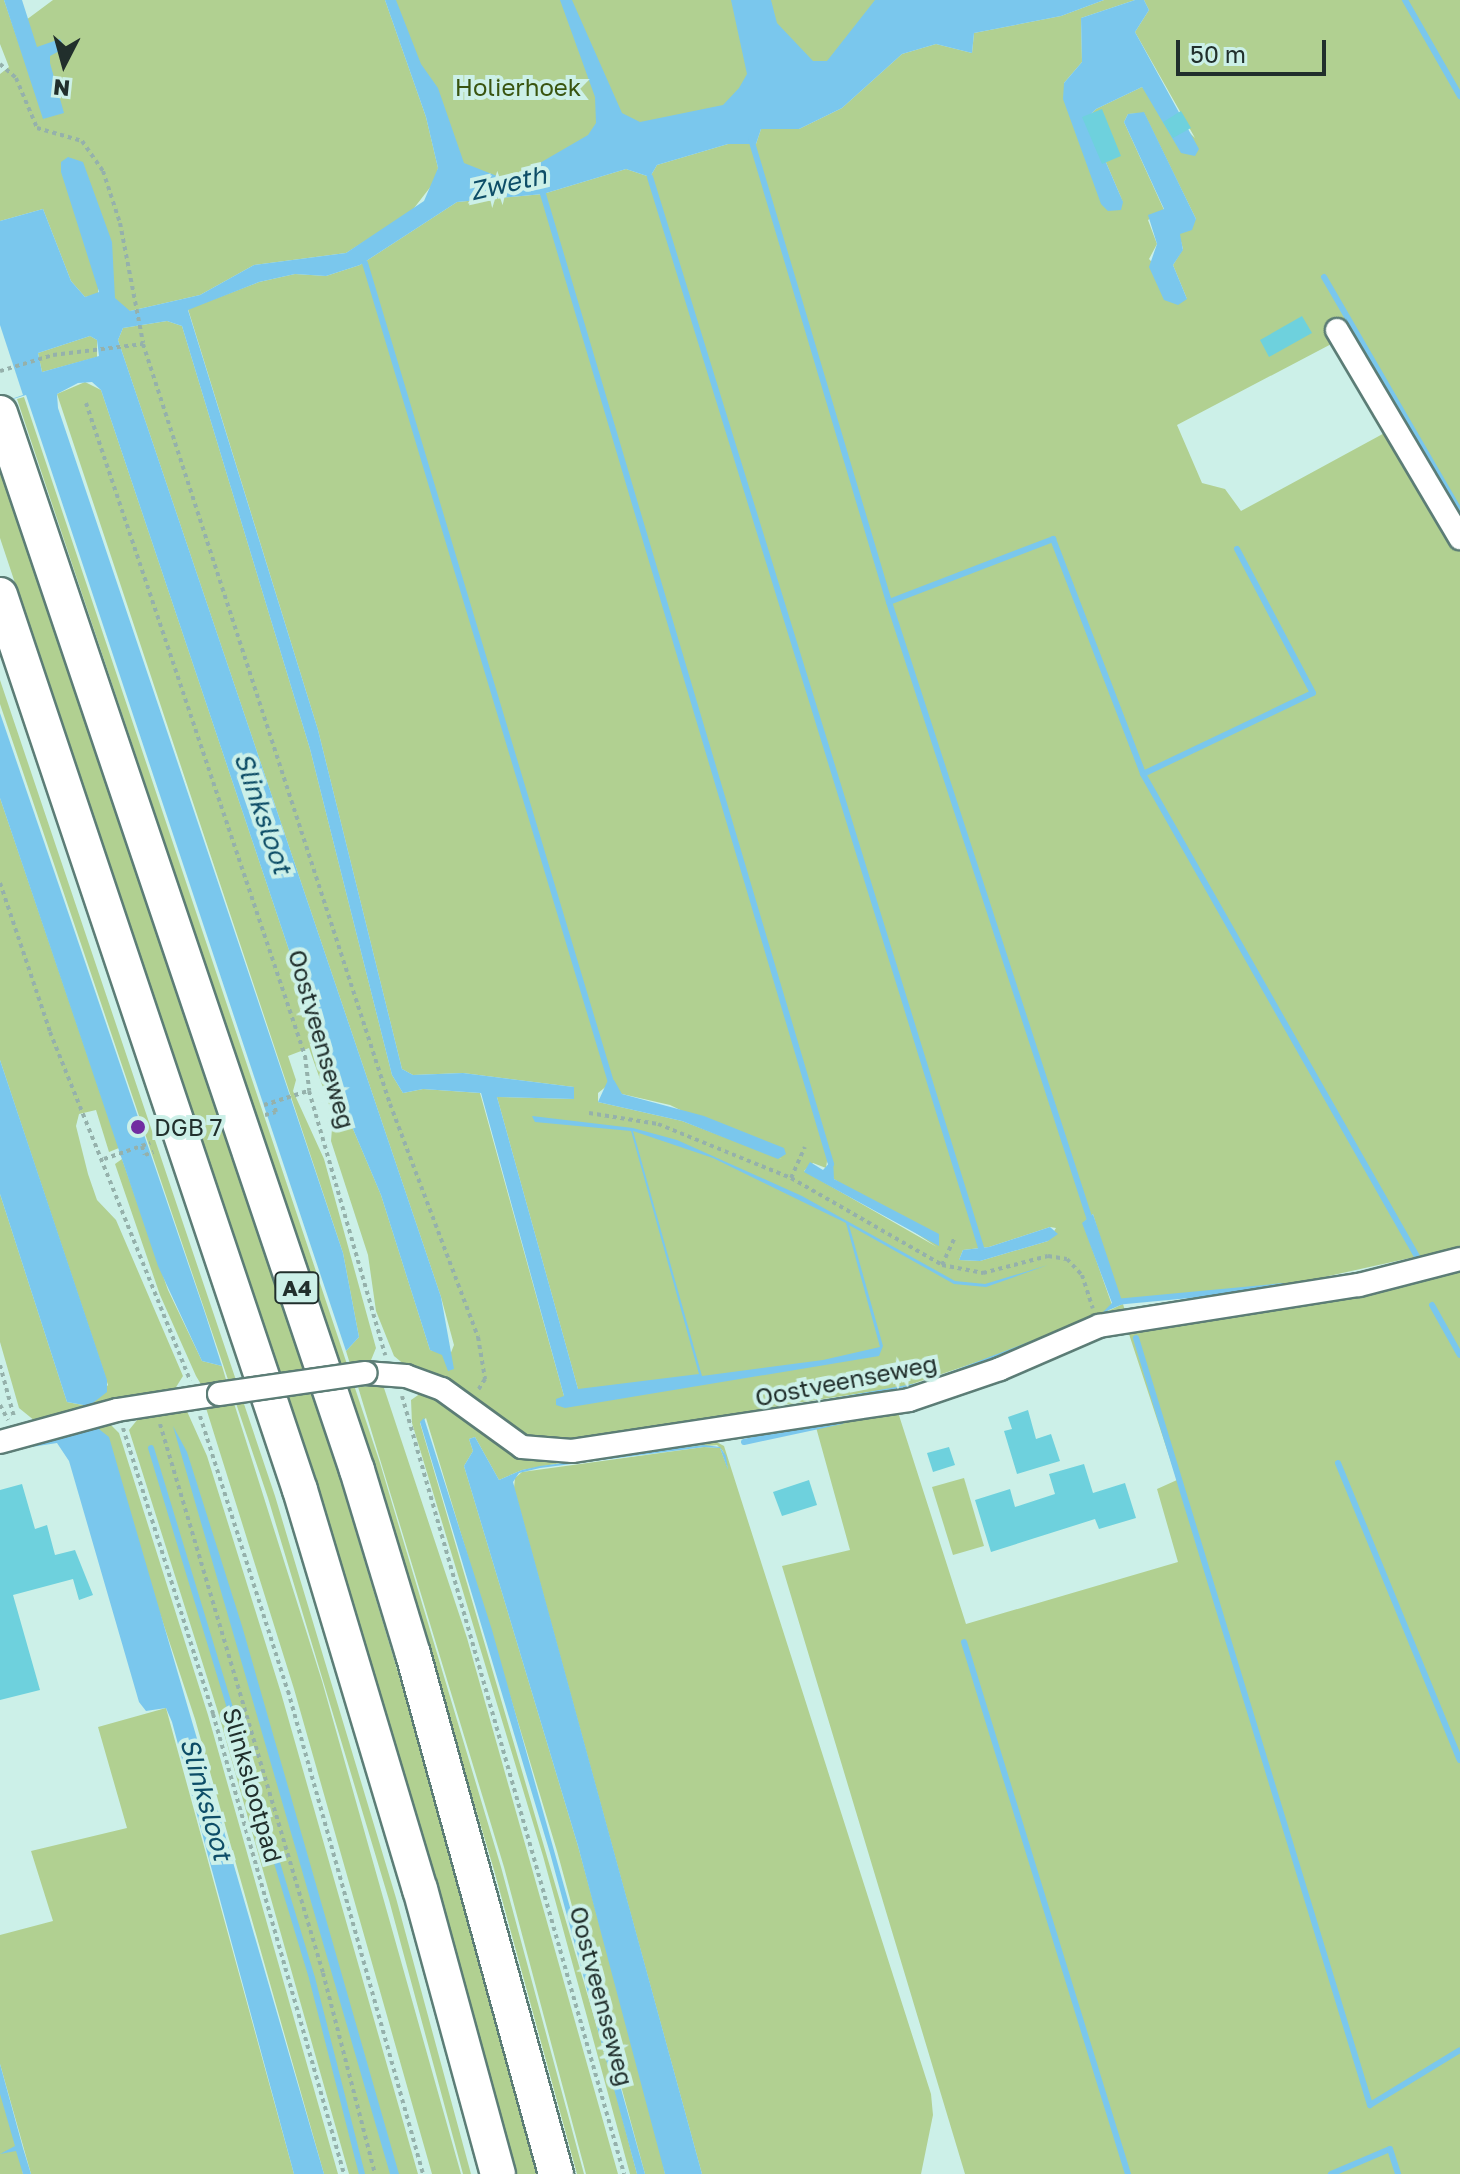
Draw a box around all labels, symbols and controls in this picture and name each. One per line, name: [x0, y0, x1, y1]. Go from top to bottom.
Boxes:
north arrow: [24, 24, 104, 104]
scale bar: [1180, 24, 1330, 74]
text: 50 m: [1190, 39, 1246, 68]
park label: Holierhoek: [455, 73, 581, 101]
text: N: [52, 74, 71, 103]
water label: Zweth: [467, 159, 549, 207]
water label: Slinksloot: [228, 748, 298, 878]
street label: Oostveenseweg: [283, 946, 361, 1132]
place label: DGB 7: [154, 1113, 223, 1141]
marker: DGB 7: [129, 1118, 147, 1136]
road number: A4: [273, 1270, 321, 1306]
street label: Oostveenseweg: [753, 1348, 939, 1412]
street label: Slinkslootpad: [217, 1704, 289, 1866]
water label: Slinksloot: [174, 1734, 238, 1864]
street label: Oostveenseweg: [564, 1903, 640, 2089]

